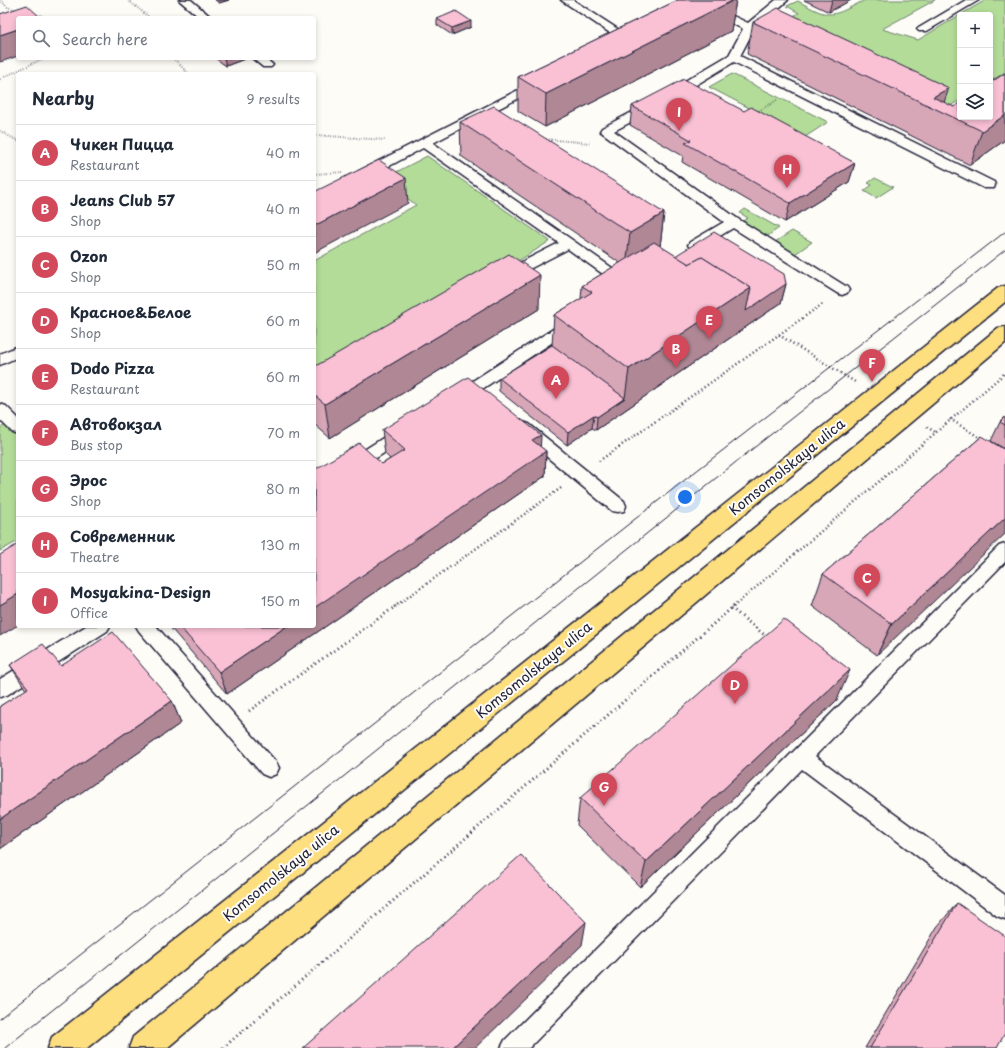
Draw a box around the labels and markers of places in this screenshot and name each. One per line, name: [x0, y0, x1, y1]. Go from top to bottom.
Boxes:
pin: I: [666, 98, 692, 131]
pin: H: [774, 155, 800, 188]
pin: E: [696, 306, 722, 339]
pin: B: [663, 335, 689, 368]
pin: F: [859, 349, 885, 382]
pin: A: [543, 366, 569, 399]
pin: C: [854, 564, 880, 597]
pin: D: [722, 671, 748, 704]
pin: G: [591, 773, 617, 806]

